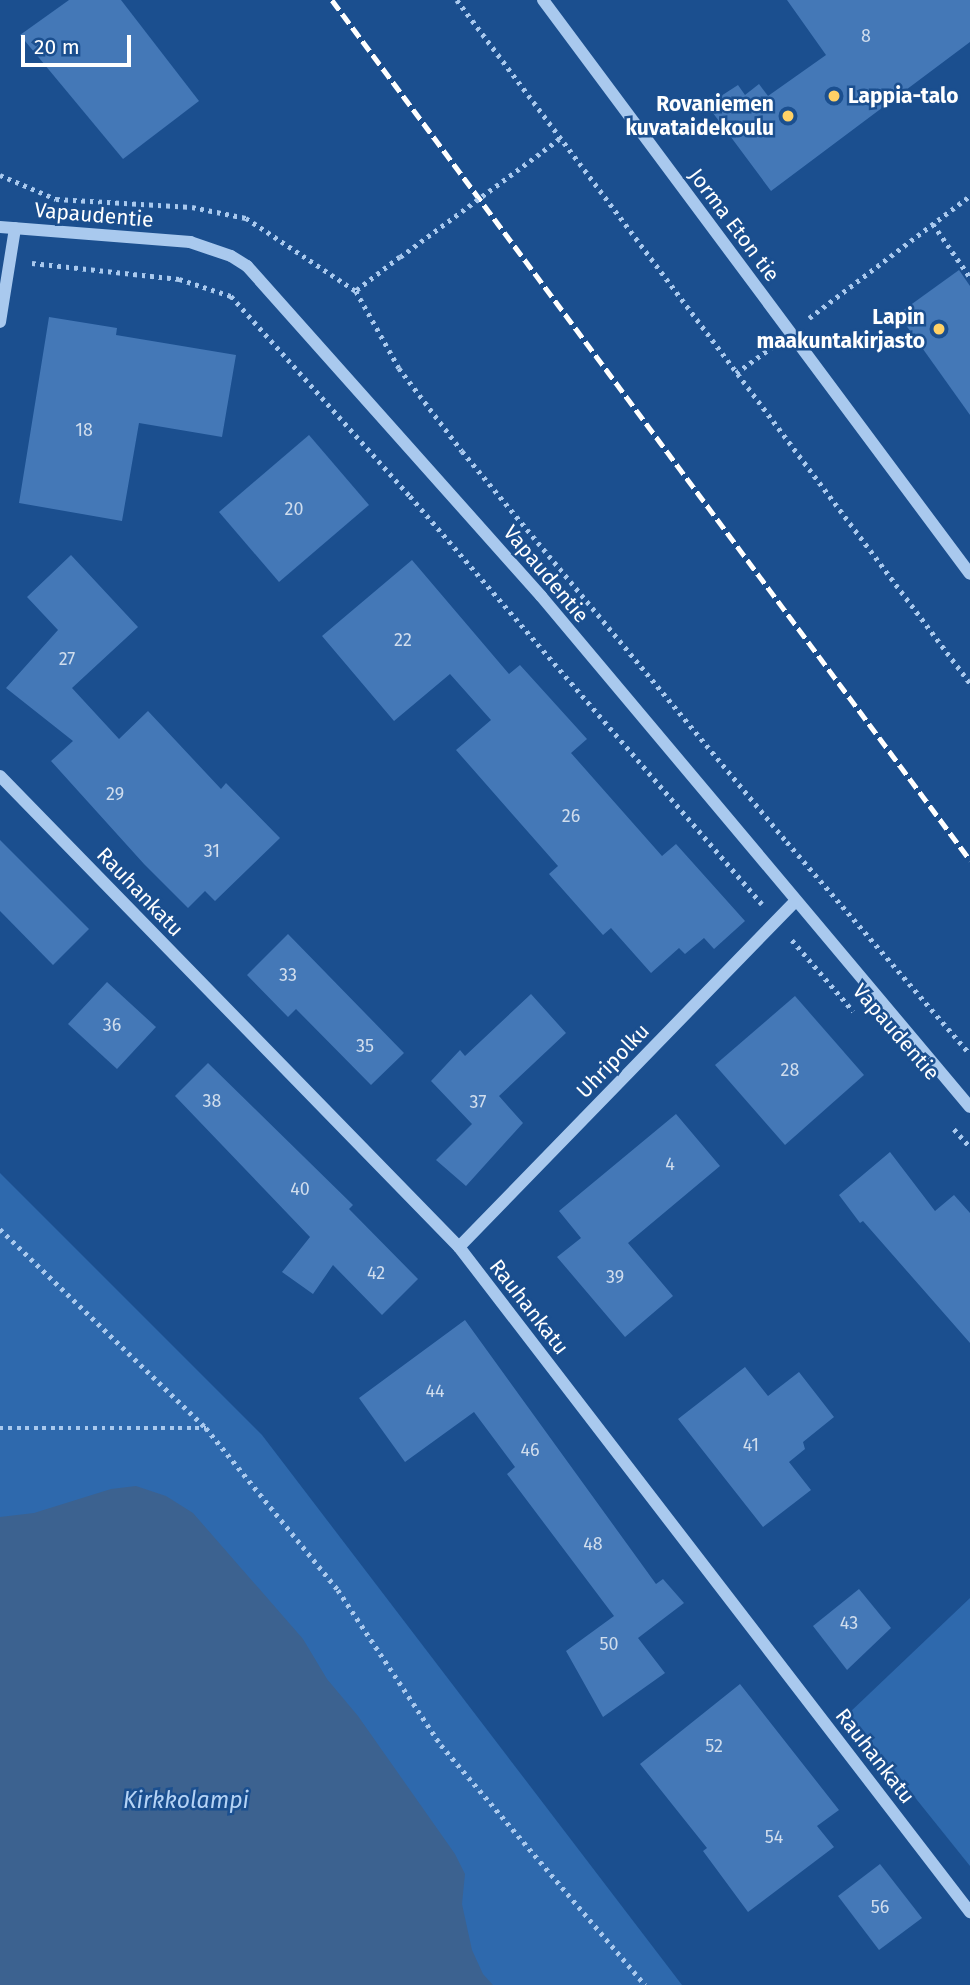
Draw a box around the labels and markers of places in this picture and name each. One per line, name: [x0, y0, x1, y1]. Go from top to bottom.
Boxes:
place label: Lappia-talo: [848, 83, 958, 109]
marker: Lappia-talo: [826, 88, 842, 104]
place label: Rovaniemen kuvataidekoulu: [625, 91, 774, 141]
marker: Rovaniemen kuvataidekoulu: [780, 108, 796, 124]
place label: Lapin maakuntakirjasto: [756, 304, 925, 354]
marker: Lapin maakuntakirjasto: [931, 321, 947, 337]

